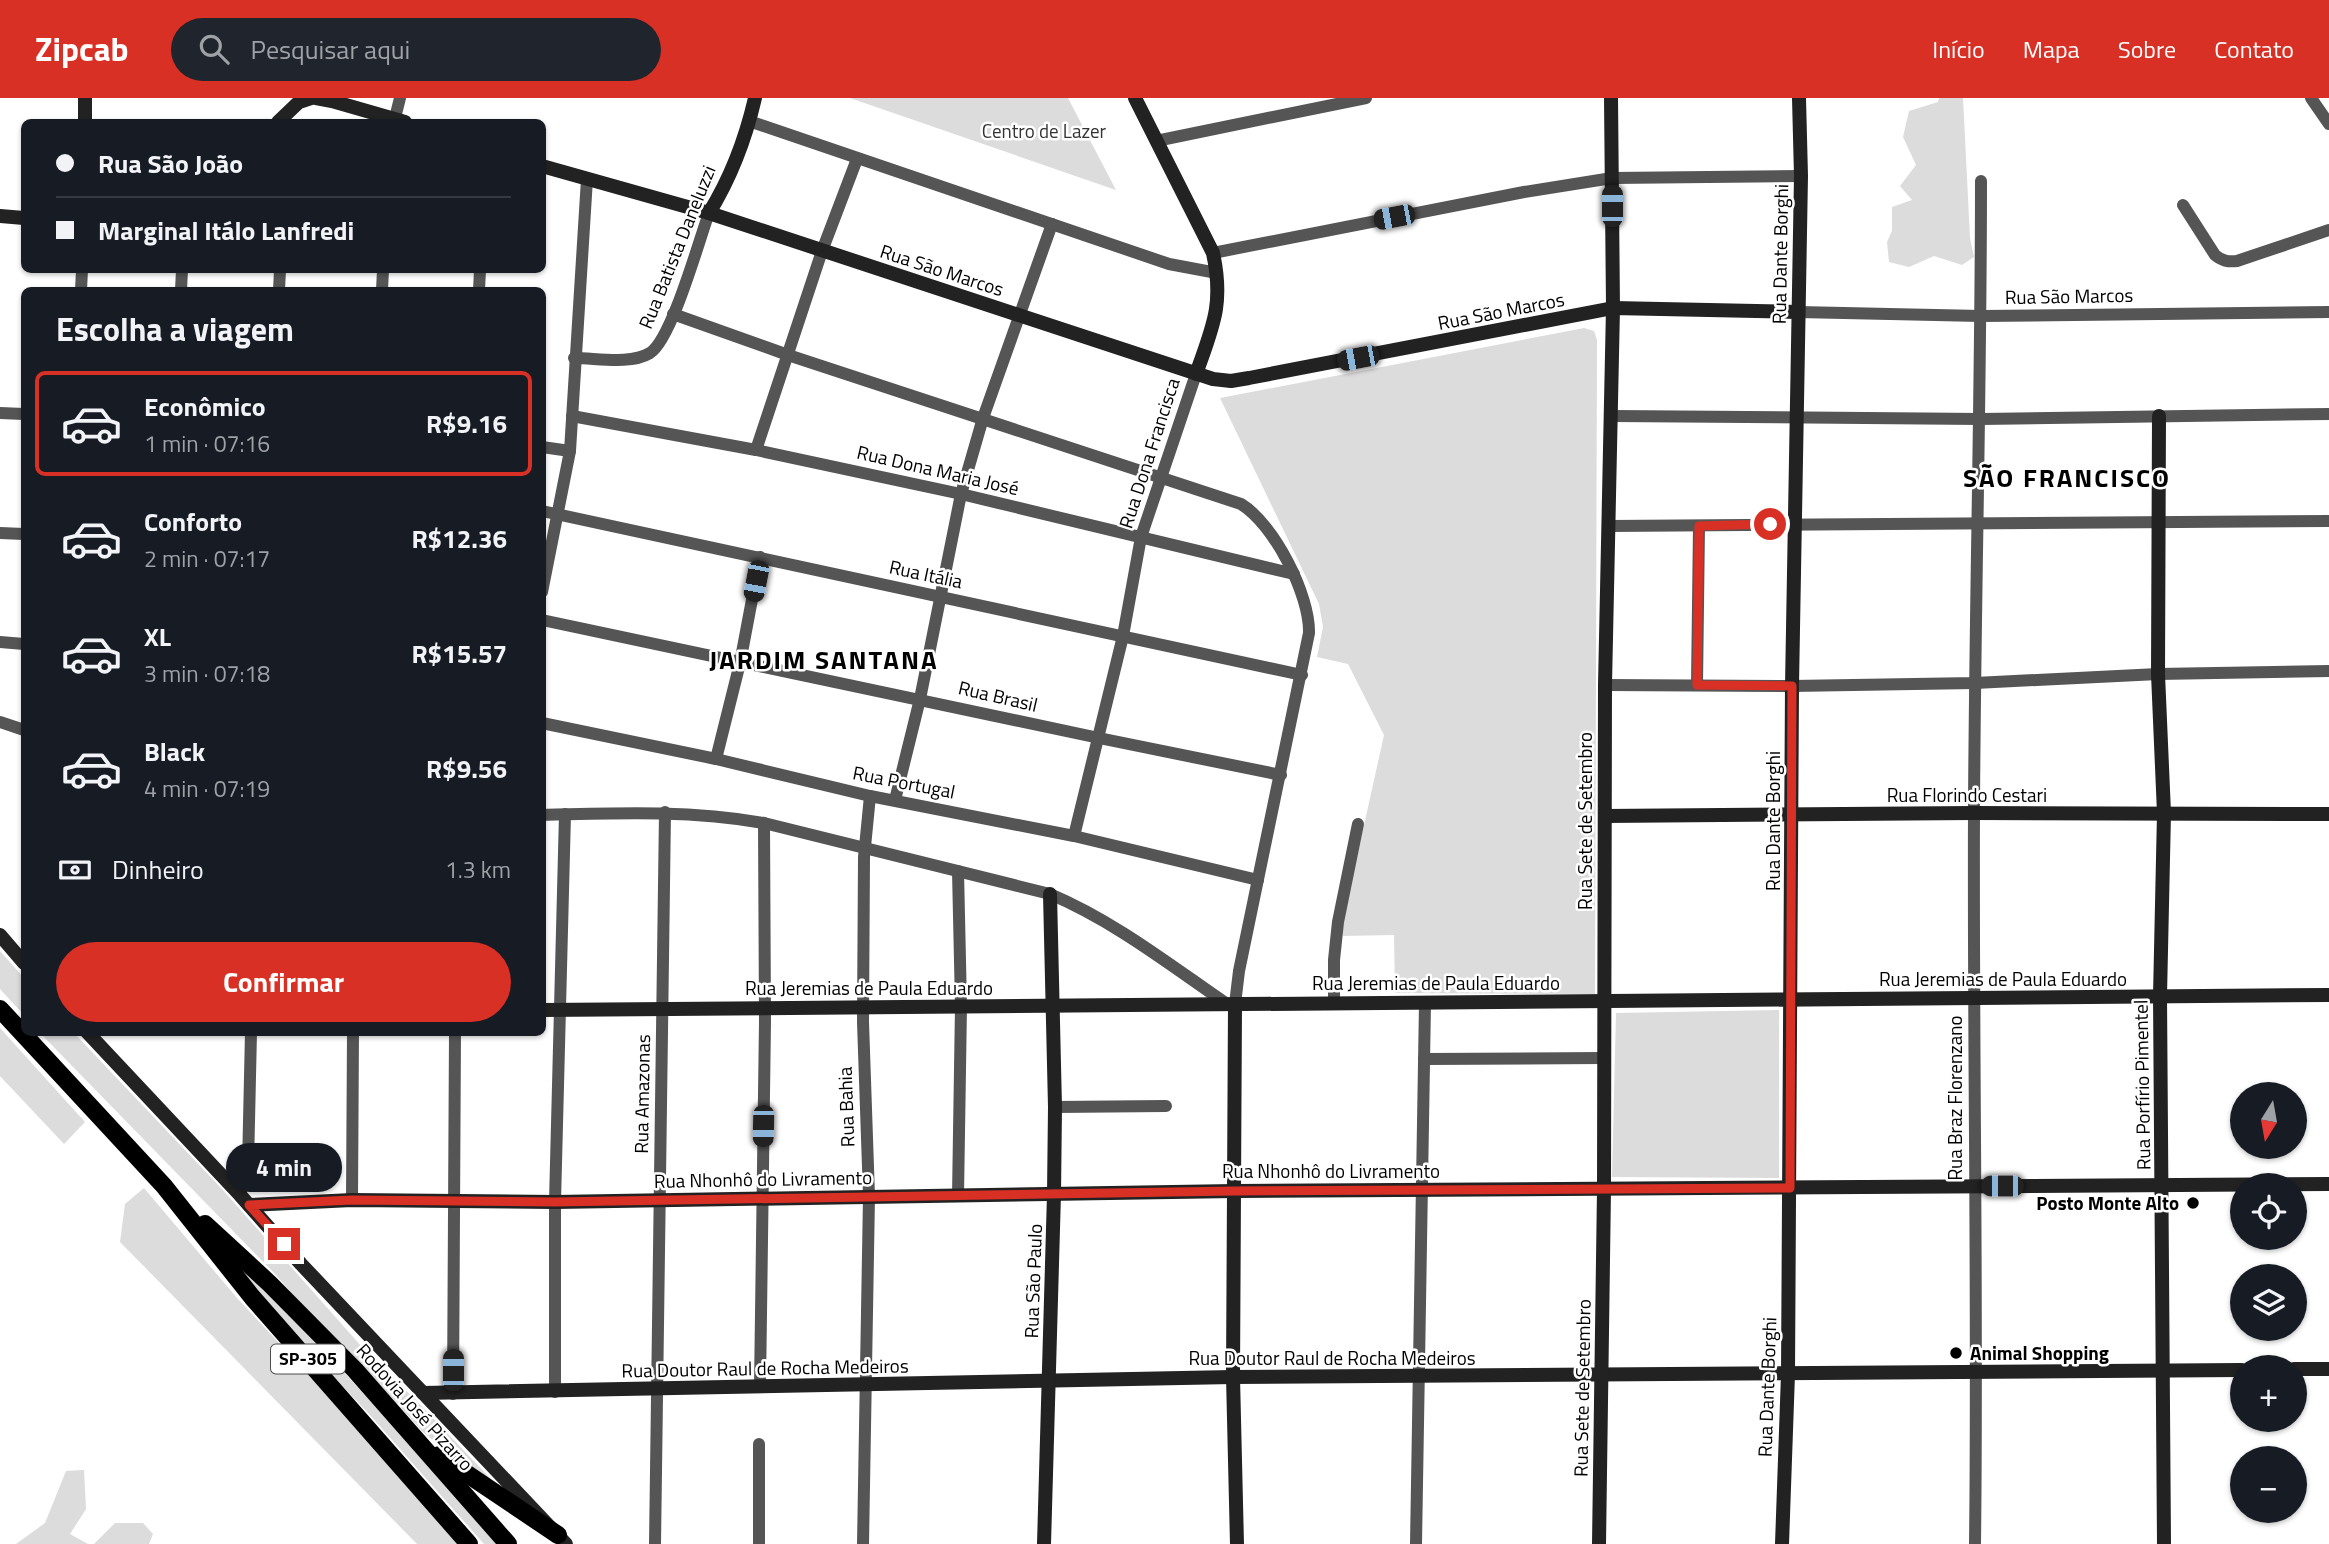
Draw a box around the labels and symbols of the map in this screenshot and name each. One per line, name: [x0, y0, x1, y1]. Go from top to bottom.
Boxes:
park label: Centro de Lazer: [982, 116, 1107, 145]
street label: Rua Batista Daneluzzi: [630, 161, 723, 333]
street label: Rua Dante Borghi: [1764, 184, 1795, 324]
car: [1602, 185, 1623, 227]
car: [1372, 203, 1417, 231]
street label: Rua São Marcos: [877, 236, 1008, 303]
street label: Rua São Marcos: [2005, 280, 2134, 311]
street label: Rua São Marcos: [1435, 284, 1567, 337]
car: [1336, 344, 1381, 372]
street label: Rua Dona Francisca: [1111, 373, 1187, 532]
street label: Rua Dona Maria José: [854, 437, 1022, 502]
district label: SÃO FRANCISCO: [1963, 458, 2171, 497]
route start: [1754, 508, 1786, 540]
street label: Rua Itália: [887, 552, 966, 596]
car: [742, 558, 771, 604]
district label: JARDIM SANTANA: [709, 640, 939, 679]
street label: Rua Brasil: [956, 672, 1041, 719]
street label: Rua Sete de Setembro: [1570, 732, 1599, 910]
street label: Rua Dante Borghi: [1758, 751, 1787, 891]
street label: Rua Portugal: [850, 757, 958, 806]
street label: Rua Florindo Cestari: [1887, 780, 2047, 809]
street label: Rua Jeremias de Paula Eduardo: [1879, 964, 2127, 993]
street label: Rua Jeremias de Paula Eduardo: [1312, 968, 1560, 997]
street label: Rua Jeremias de Paula Eduardo: [745, 973, 993, 1002]
street label: Rua Porfírio Pimentel: [2126, 1000, 2157, 1170]
street label: Rua Braz Florenzano: [1940, 1015, 1969, 1181]
street label: Rua Amazonas: [626, 1034, 657, 1154]
street label: Rua Bahia: [830, 1066, 861, 1148]
north arrow: [2230, 1082, 2306, 1158]
car: [753, 1105, 774, 1147]
callout: 4 min: [226, 1142, 342, 1192]
street label: Rua Nhonhô do Livramento: [1222, 1156, 1440, 1185]
street label: Rua Nhonhô do Livramento: [654, 1162, 872, 1195]
car: [1982, 1176, 2024, 1197]
place label: Posto Monte Alto: [2036, 1188, 2179, 1217]
marker: Posto Monte Alto: [2185, 1195, 2201, 1211]
street label: Rua São Paulo: [1016, 1223, 1049, 1339]
route end: [268, 1228, 300, 1260]
street label: Rua Sete de Setembro: [1565, 1299, 1598, 1477]
street label: Rua Dante Borghi: [1750, 1316, 1783, 1458]
street label: Rodovia José Pizarro: [350, 1336, 481, 1477]
place label: Animal Shopping: [1970, 1338, 2109, 1367]
street label: Rua Doutor Raul de Rocha Medeiros: [1188, 1343, 1476, 1372]
road number: SP-305: [271, 1344, 345, 1374]
marker: Animal Shopping: [1948, 1345, 1964, 1361]
car: [443, 1349, 464, 1391]
street label: Rua Doutor Raul de Rocha Medeiros: [621, 1350, 909, 1385]

